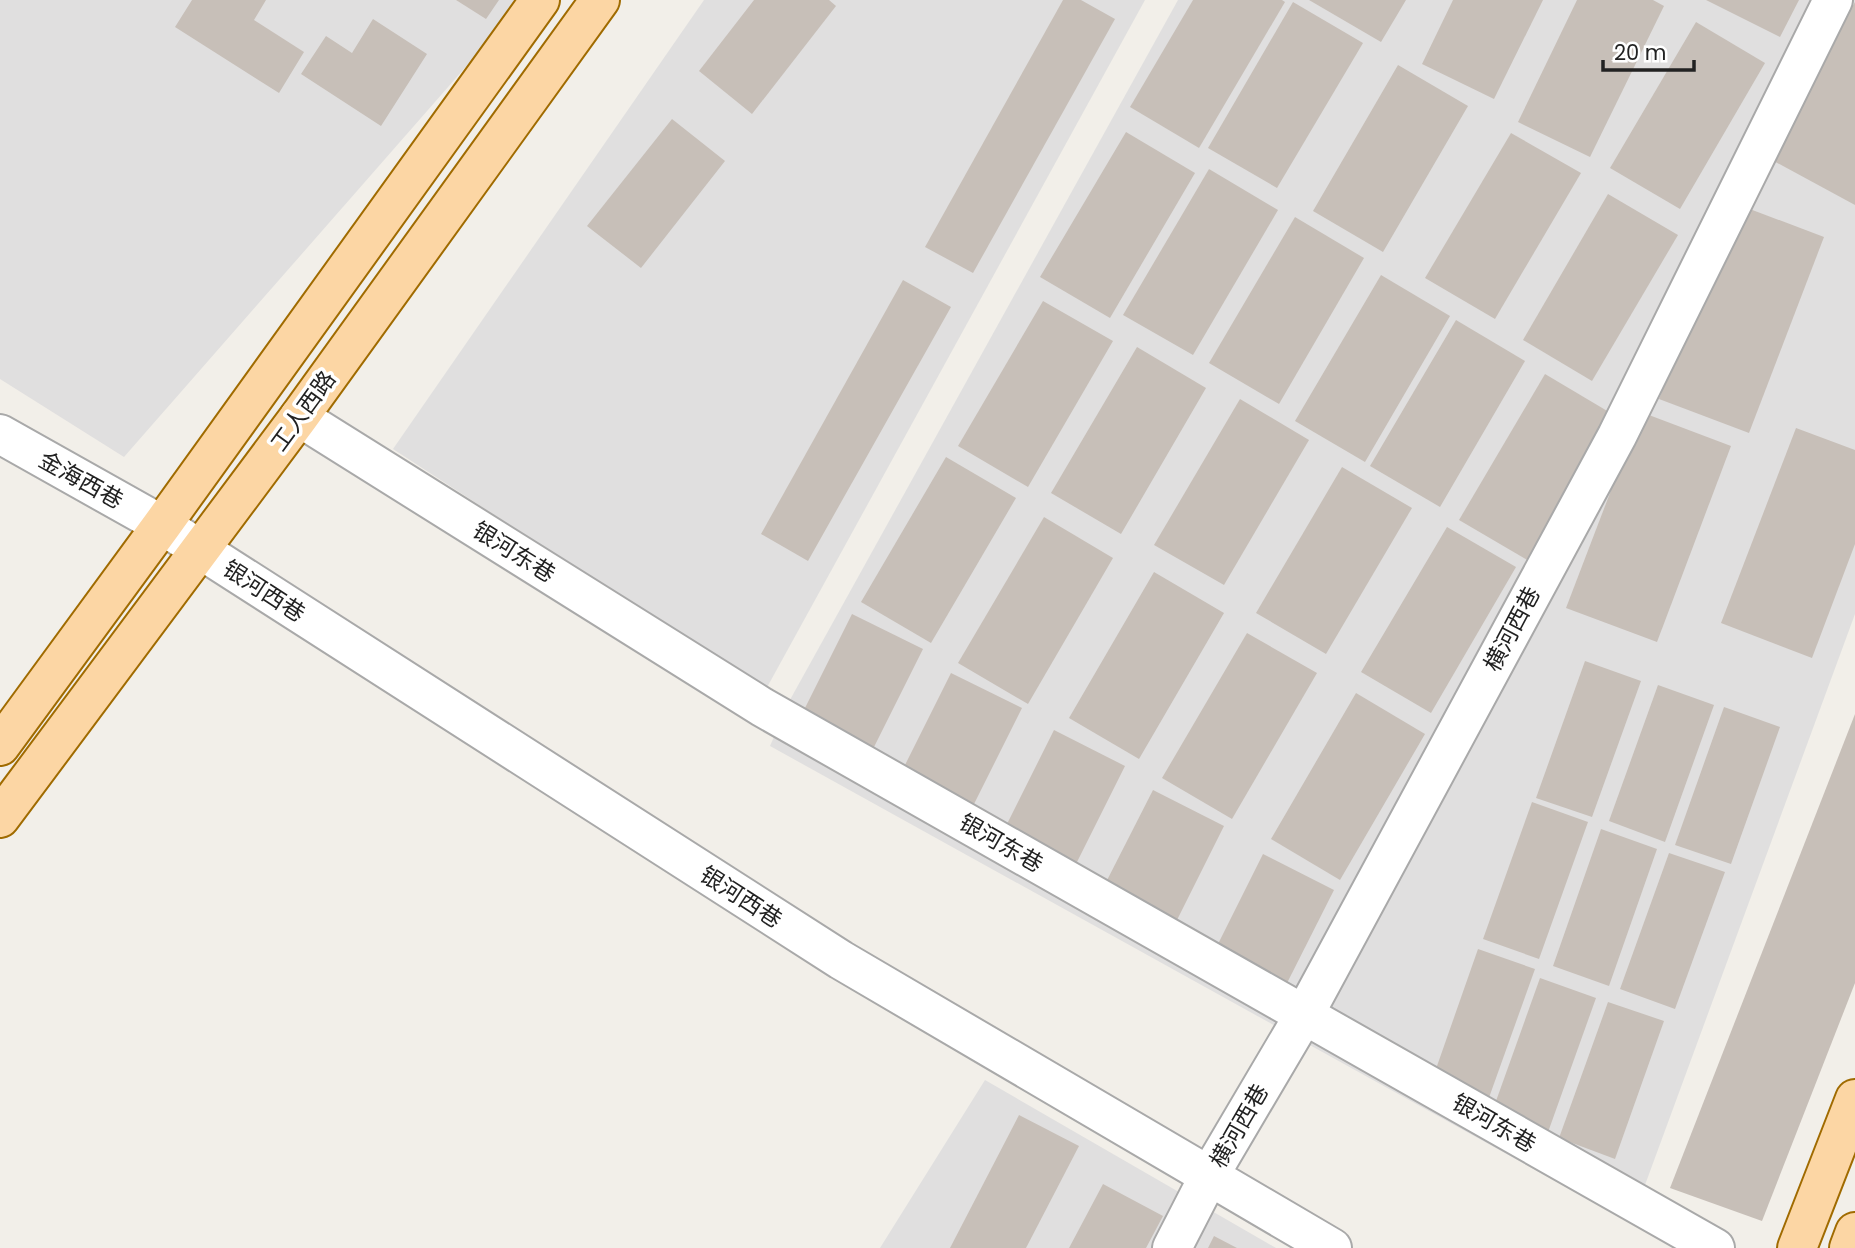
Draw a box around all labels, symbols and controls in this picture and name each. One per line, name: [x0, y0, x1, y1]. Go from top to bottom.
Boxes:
scale bar: [1603, 28, 1694, 72]
text: 20 m: [1614, 38, 1667, 67]
street label: 工人西路: [263, 364, 343, 458]
street label: 金海西巷: [33, 444, 129, 516]
street label: 银河东巷: [467, 514, 561, 590]
street label: 银河西巷: [217, 553, 311, 629]
street label: 横河西巷: [1476, 581, 1548, 677]
street label: 银河东巷: [953, 806, 1049, 880]
street label: 银河西巷: [694, 859, 788, 935]
street label: 横河西巷: [1202, 1078, 1276, 1174]
street label: 银河东巷: [1446, 1086, 1542, 1160]

